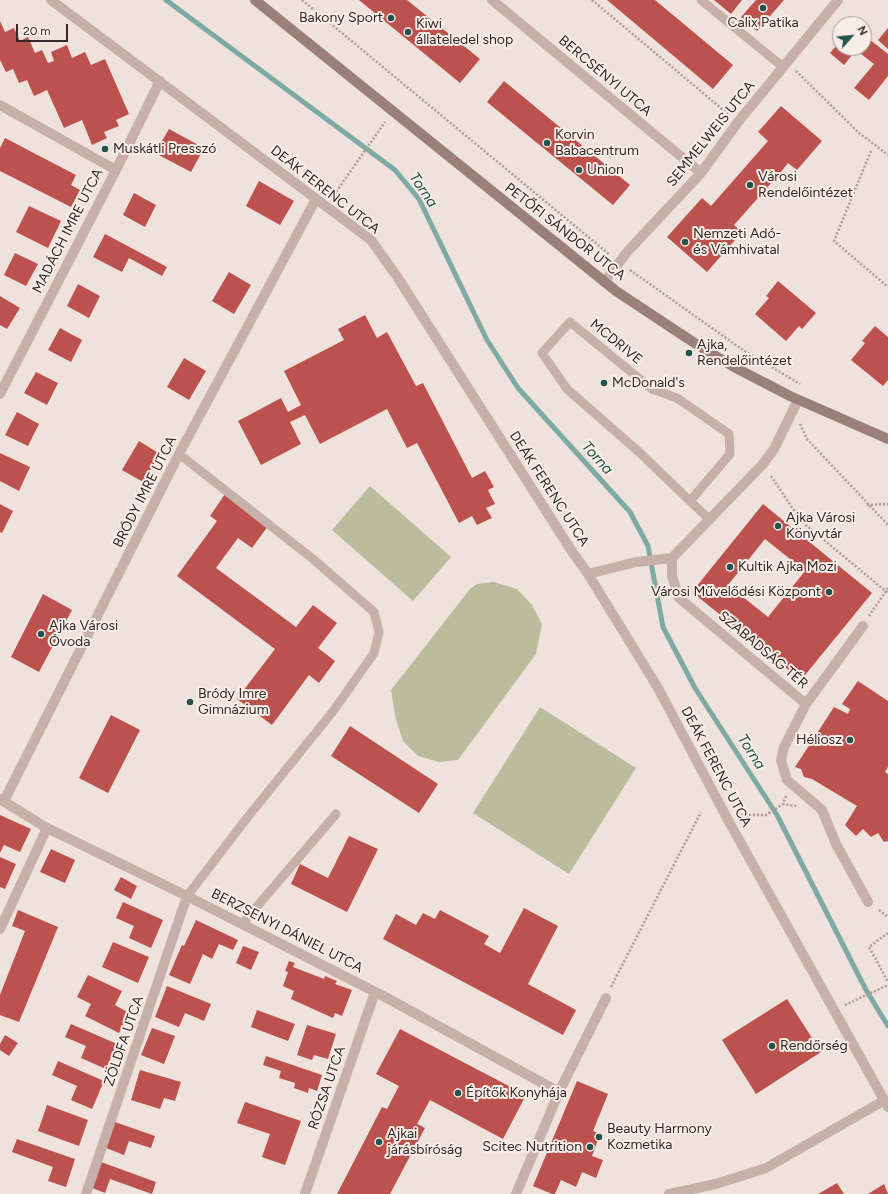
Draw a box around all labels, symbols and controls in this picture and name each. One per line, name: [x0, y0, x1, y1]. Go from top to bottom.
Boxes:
marker: Calix Patika: [758, 3, 768, 13]
place label: Bakony Sport: [299, 10, 383, 26]
marker: Bakony Sport: [386, 13, 396, 23]
place label: Calix Patika: [727, 15, 799, 31]
scale bar: [18, 16, 70, 42]
place label: Kiwi állateledel shop: [416, 16, 513, 48]
north arrow: [832, 16, 872, 56]
text: 20 m: [23, 24, 51, 38]
text: N: [855, 24, 870, 38]
marker: Kiwi állateledel shop: [403, 27, 413, 37]
street label: BERCSÉNYI UTCA: [555, 32, 655, 120]
street label: SEMMELWEIS UTCA: [663, 78, 759, 190]
place label: Korvin Babacentrum: [555, 127, 639, 160]
marker: Korvin Babacentrum: [542, 138, 552, 148]
place label: Muskátli Presszó: [113, 141, 216, 157]
street label: DEÁK FERENC UTCA: [267, 142, 383, 238]
marker: Muskátli Presszó: [100, 144, 110, 154]
place label: Union: [587, 162, 624, 178]
marker: Union: [574, 165, 584, 175]
street label: MADÁCH IMRE UTCA: [29, 166, 107, 296]
water label: Torna: [405, 169, 441, 211]
place label: Városi Rendelőintézet: [758, 169, 853, 202]
street label: PETŐFI SÁNDOR UTCA: [501, 180, 629, 284]
marker: Városi Rendelőintézet: [745, 180, 755, 190]
place label: Nemzeti Adó- és Vámhivatal: [693, 226, 781, 258]
marker: Nemzeti Adó- és Vámhivatal: [680, 237, 690, 247]
street label: MCDRIVE: [587, 316, 645, 368]
place label: Ajka, Rendelőintézet: [697, 337, 792, 370]
marker: Ajka, Rendelőintézet: [684, 348, 694, 358]
place label: McDonald's: [612, 375, 685, 391]
marker: McDonald's: [599, 378, 609, 388]
street label: DEÁK FERENC UTCA: [506, 428, 592, 550]
street label: BRÓDY IMRE UTCA: [110, 433, 180, 551]
water label: Torna: [577, 438, 617, 478]
place label: Ajka Városi Könyvtár: [786, 510, 855, 542]
marker: Ajka Városi Könyvtár: [773, 521, 783, 531]
place label: Kultik Ajka Mozi: [738, 559, 837, 575]
marker: Kultik Ajka Mozi: [725, 562, 735, 572]
place label: Városi Művelődési Központ: [651, 584, 821, 600]
marker: Városi Művelődési Központ: [824, 587, 834, 597]
street label: SZABADSÁG TÉR: [715, 608, 811, 692]
place label: Ajka Városi Óvoda: [49, 618, 118, 650]
marker: Ajka Városi Óvoda: [36, 629, 46, 639]
place label: Bródy Imre Gimnázium: [198, 686, 269, 718]
marker: Bródy Imre Gimnázium: [185, 697, 195, 707]
street label: DEÁK FERENC UTCA: [677, 704, 755, 830]
water label: Torna: [733, 731, 769, 773]
place label: Héliosz: [796, 732, 842, 748]
marker: Héliosz: [845, 735, 855, 745]
street label: BERZSENYI DÁNIEL UTCA: [208, 885, 366, 977]
street label: ZÖLDFA UTCA: [101, 994, 147, 1088]
place label: Rendőrség: [780, 1038, 848, 1054]
marker: Rendőrség: [767, 1041, 777, 1051]
street label: RÓZSA UTCA: [305, 1044, 349, 1132]
place label: Építők Konyhája: [466, 1085, 567, 1101]
marker: Építők Konyhája: [453, 1088, 463, 1098]
place label: Beauty Harmony Kozmetika: [607, 1121, 712, 1154]
place label: Ajkai járásbíróság: [387, 1126, 462, 1158]
marker: Beauty Harmony Kozmetika: [594, 1132, 604, 1142]
marker: Ajkai járásbíróság: [374, 1137, 384, 1147]
place label: Scitec Nutrition: [482, 1139, 582, 1155]
marker: Scitec Nutrition: [585, 1142, 595, 1152]

